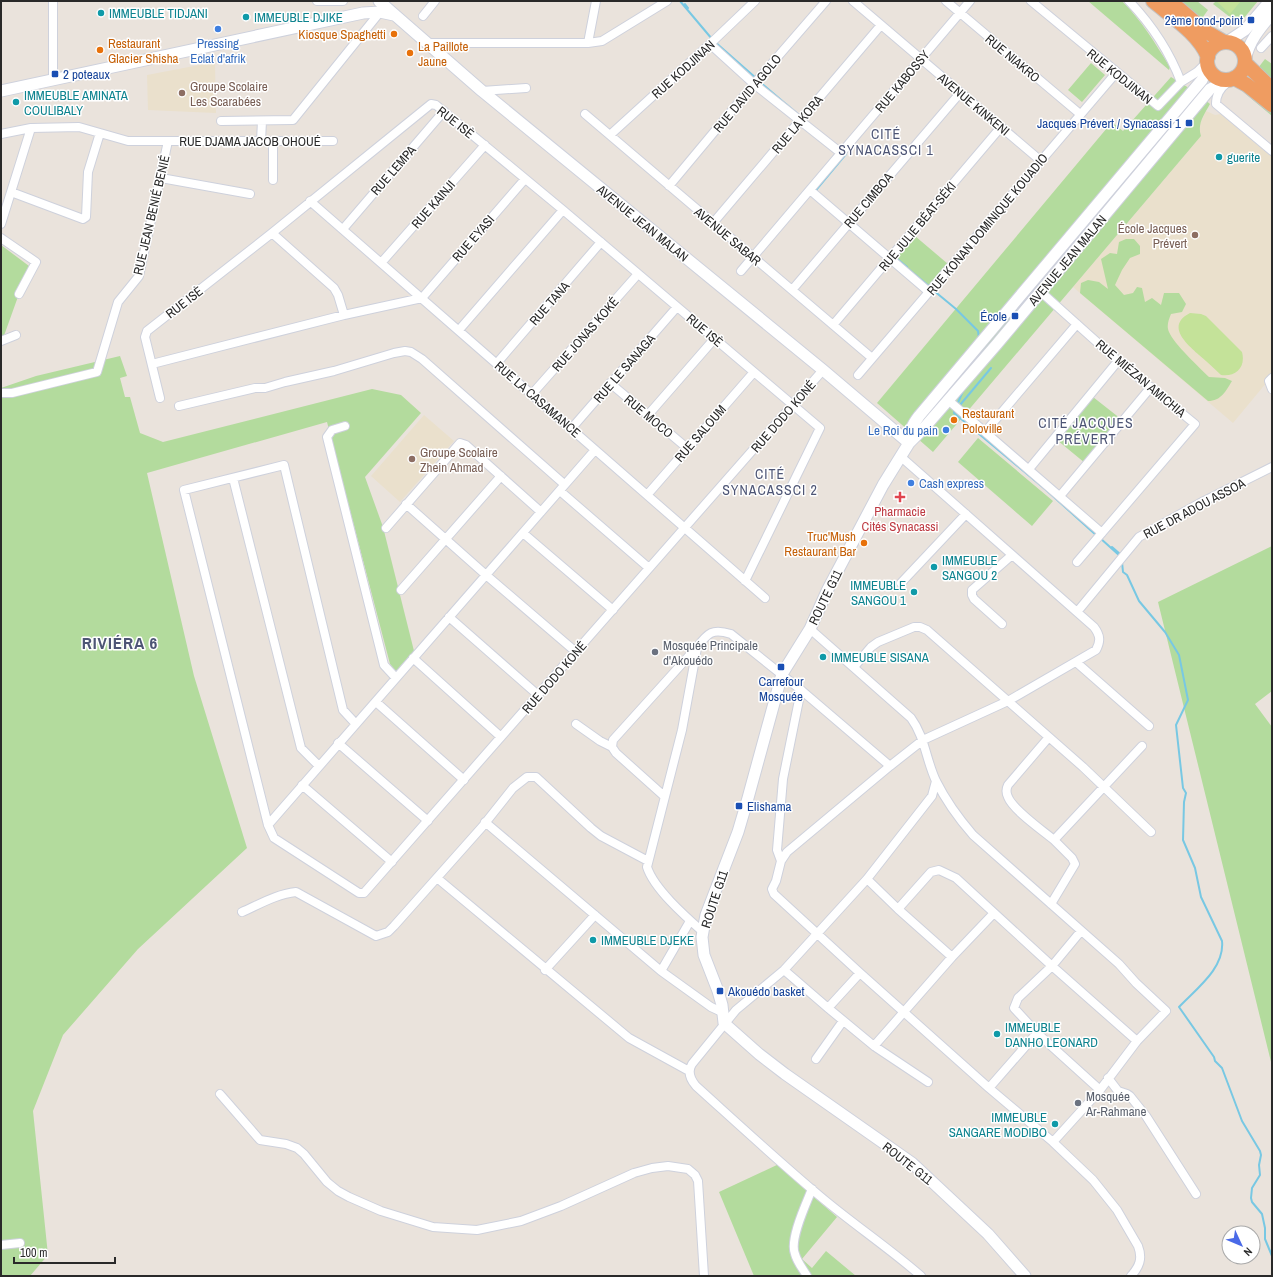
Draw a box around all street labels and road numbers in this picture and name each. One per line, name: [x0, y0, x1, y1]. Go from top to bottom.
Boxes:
street label: RUE NIAKRO: [982, 31, 1044, 86]
street label: RUE KODJINAN: [648, 36, 719, 102]
street label: RUE KODJINAN: [1083, 45, 1156, 108]
street label: RUE KABOSSY: [871, 47, 933, 116]
street label: RUE DAVID AGOLO: [710, 50, 785, 136]
street label: AVENUE KINKENI: [933, 69, 1013, 139]
street label: RUE LA KORA: [768, 91, 827, 157]
street label: RUE ISÈ: [434, 103, 478, 142]
street label: RUE DJAMA JACOB OHOUÉ: [179, 133, 321, 150]
street label: RUE LEMPA: [367, 141, 420, 199]
street label: RUE KONAN DOMINIQUE KOUADIO: [923, 150, 1052, 299]
street label: RUE JEAN BENIÉ BENIÉ: [129, 153, 174, 277]
street label: RUE CIMBOA: [840, 168, 897, 232]
street label: RUE KAINJI: [408, 177, 459, 232]
street label: RUE JULIE BÉAT-SÉKI: [875, 178, 960, 275]
street label: AVENUE JEAN MALAN: [593, 181, 692, 266]
street label: AVENUE SABAR: [690, 203, 765, 269]
street label: RUE EYASI: [449, 212, 498, 265]
street label: AVENUE JEAN MALAN: [1024, 212, 1110, 310]
street label: RUE TANA: [526, 277, 574, 329]
street label: RUE ISÈ: [162, 283, 206, 322]
street label: RUE JONAS KOKÉ: [548, 293, 622, 375]
street label: RUE ISÈ: [683, 310, 726, 351]
street label: RUE LE SANAGA: [590, 330, 660, 406]
street label: RUE MIÉZAN AMICHIA: [1092, 336, 1190, 422]
street label: RUE LA CASAMANCE: [491, 357, 584, 441]
street label: RUE DODO KONÉ: [747, 377, 820, 456]
street label: RUE MOCO: [621, 391, 677, 442]
street label: RUE SALOUM: [671, 401, 730, 466]
street label: RUE DR ADOU ASSOA: [1140, 474, 1249, 543]
street label: ROUTE G11: [805, 567, 846, 628]
street label: RUE DODO KONÉ: [518, 638, 591, 717]
street label: ROUTE G11: [697, 868, 732, 930]
street label: ROUTE G11: [879, 1138, 936, 1188]

